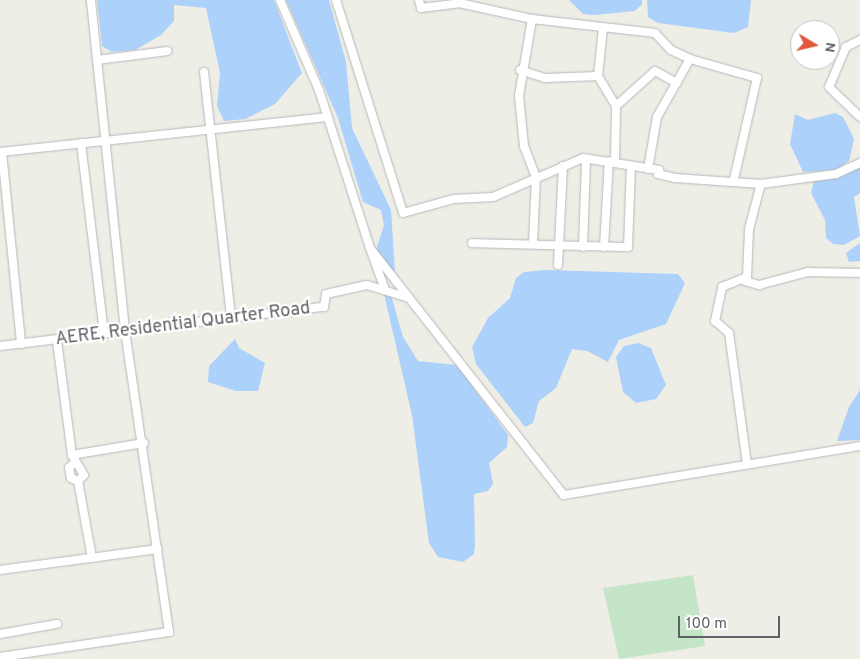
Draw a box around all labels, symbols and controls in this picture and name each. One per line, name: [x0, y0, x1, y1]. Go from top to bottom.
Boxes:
north arrow: [790, 20, 840, 70]
text: N: [820, 41, 839, 54]
street label: AERE, Residential Quarter Road: [54, 299, 312, 351]
scale bar: [680, 606, 782, 638]
text: 100 m: [686, 615, 727, 634]

